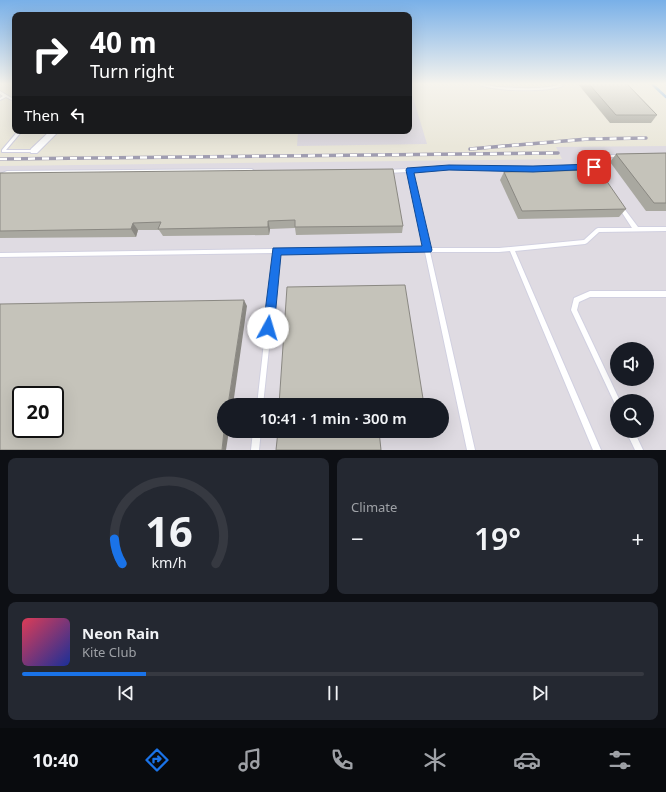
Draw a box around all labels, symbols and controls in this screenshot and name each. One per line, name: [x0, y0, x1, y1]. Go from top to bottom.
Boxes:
text: 40 m: [90, 23, 157, 61]
icon: right: [24, 28, 76, 80]
text: Turn right: [90, 59, 174, 83]
icon: left: [67, 104, 89, 126]
text: Then: [24, 105, 59, 125]
pin: [577, 150, 611, 184]
icon: arrive: [583, 156, 605, 178]
position arrow: [247, 307, 289, 349]
map controls: [610, 342, 654, 438]
button: sound: [610, 342, 654, 386]
speed limit sign: 20: [12, 386, 64, 438]
button: search: [610, 394, 654, 438]
text: 10:41 · 1 min · 300 m: [259, 408, 407, 428]
text: Climate: [351, 498, 397, 516]
text: 16: [145, 503, 192, 559]
text: 19°: [474, 518, 521, 559]
text: −: [351, 523, 364, 553]
text: +: [631, 523, 644, 553]
text: km/h: [151, 553, 186, 572]
text: Neon Rain: [82, 623, 159, 643]
text: Kite Club: [82, 643, 136, 661]
icon: previous: [115, 682, 137, 704]
icon: pause: [322, 682, 344, 704]
icon: next: [529, 682, 551, 704]
icon: directions: [143, 746, 171, 774]
icon: music: [236, 746, 264, 774]
icon: phone: [328, 746, 356, 774]
icon: climate: [421, 746, 449, 774]
icon: car: [513, 746, 541, 774]
icon: filters: [606, 746, 634, 774]
text: 10:40: [32, 748, 79, 772]

